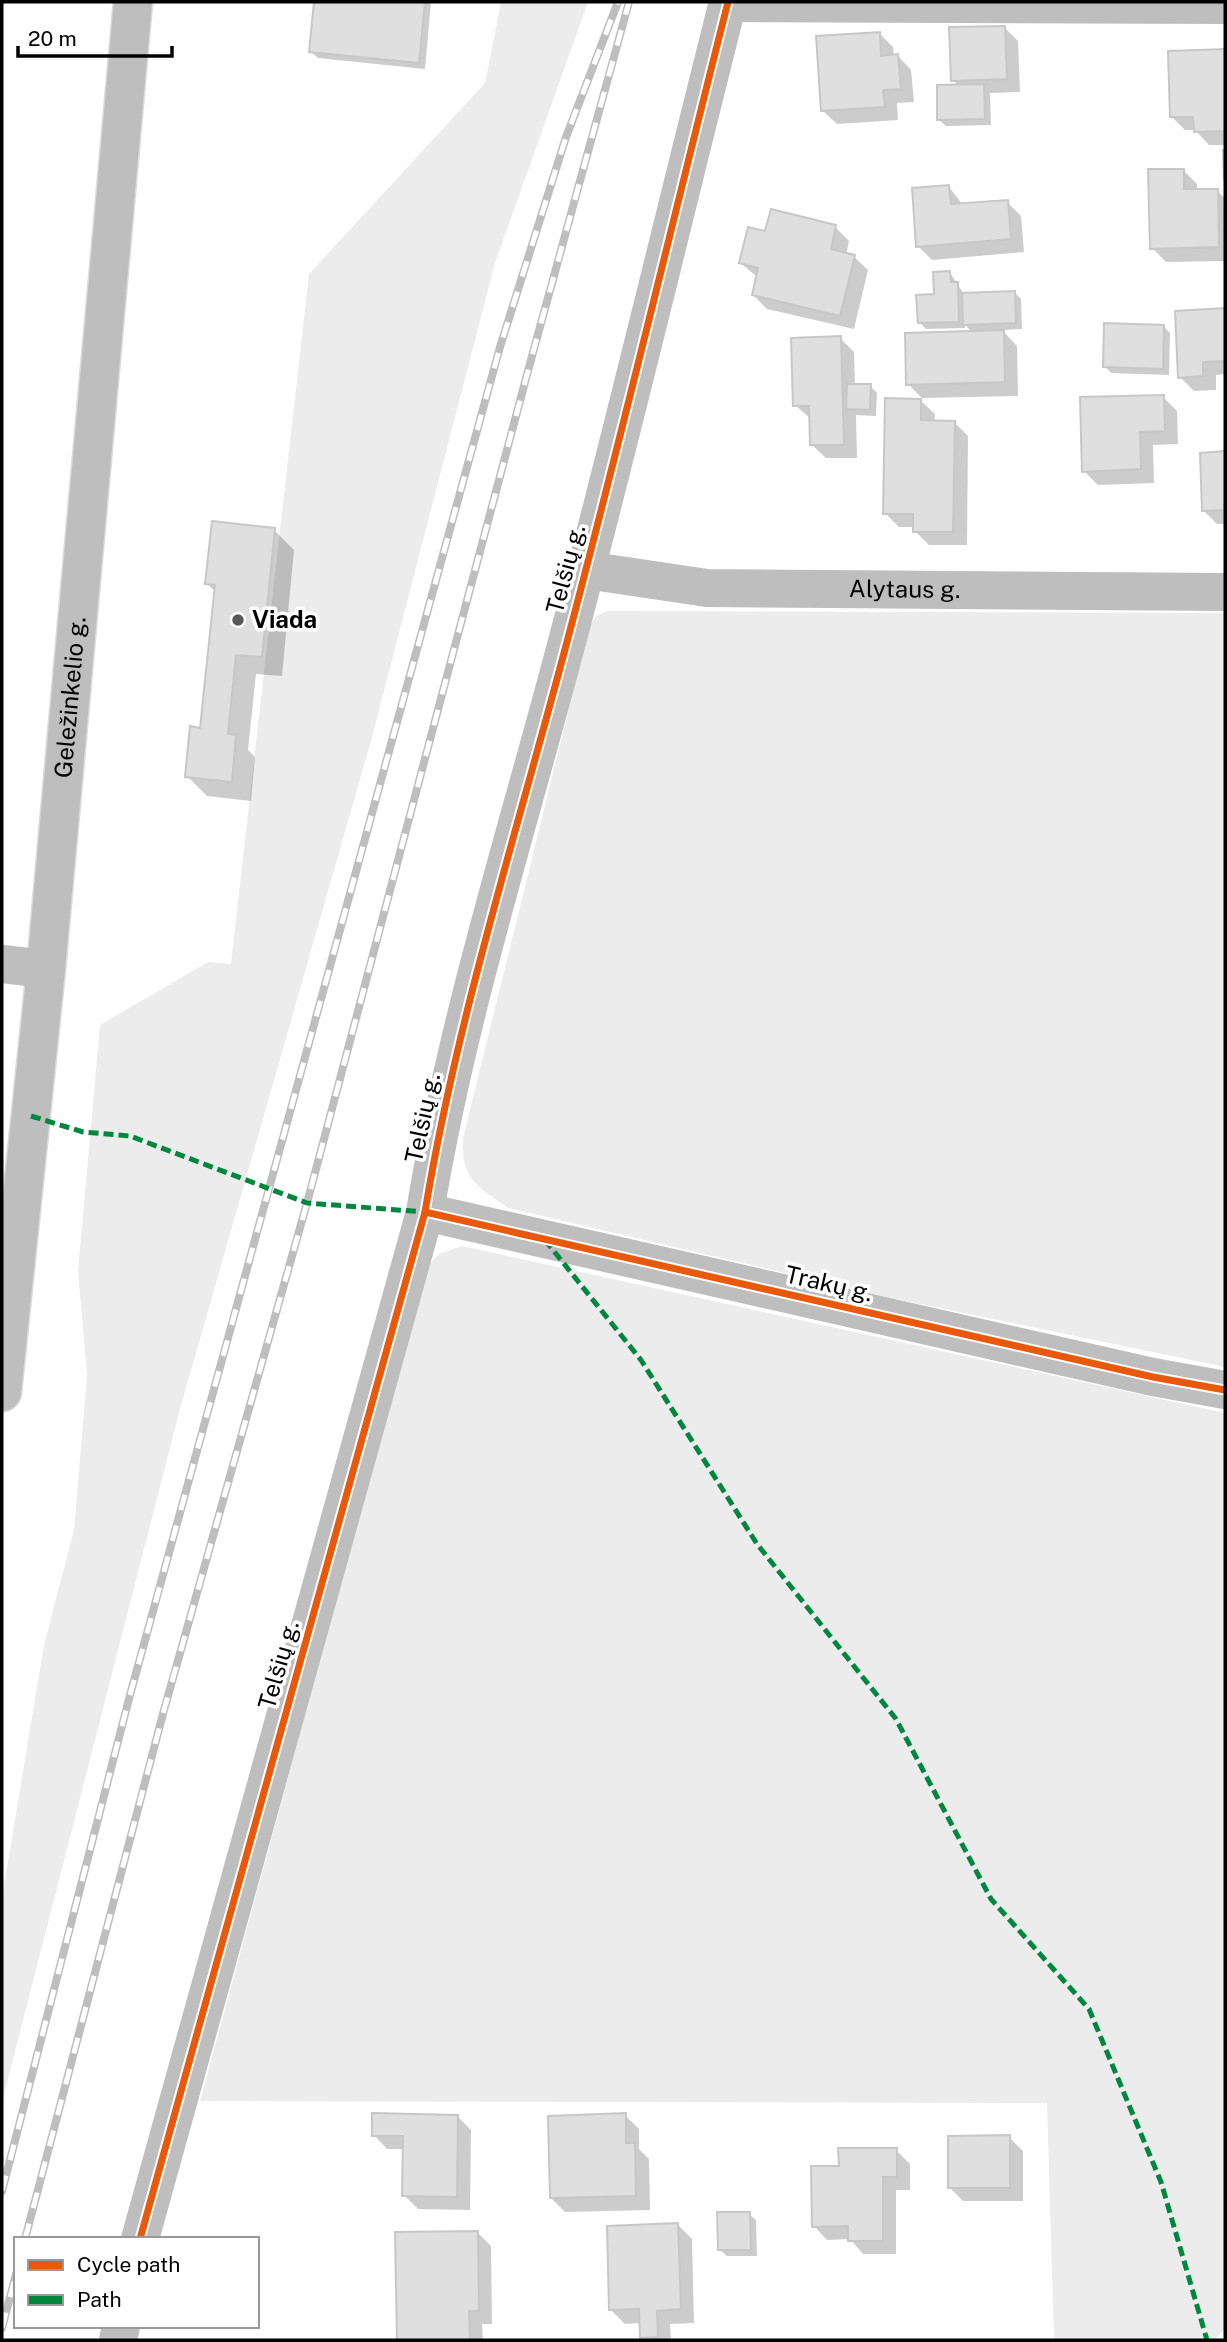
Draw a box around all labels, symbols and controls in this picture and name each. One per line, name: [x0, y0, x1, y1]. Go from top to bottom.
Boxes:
scale bar: [18, 14, 172, 58]
text: 20 m: [28, 26, 77, 51]
street label: Telšių g.: [540, 521, 590, 616]
street label: Alytaus g.: [849, 574, 961, 603]
place label: Viada: [252, 605, 317, 633]
marker: Viada: [230, 612, 246, 628]
street label: Geležinkelio g.: [48, 615, 91, 779]
street label: Telšių g.: [399, 1070, 445, 1165]
street label: Trakų g.: [783, 1259, 876, 1307]
street label: Telšių g.: [252, 1617, 304, 1712]
legend: [14, 2237, 259, 2328]
text: Cycle path: [77, 2252, 180, 2277]
text: Path: [77, 2287, 122, 2312]

